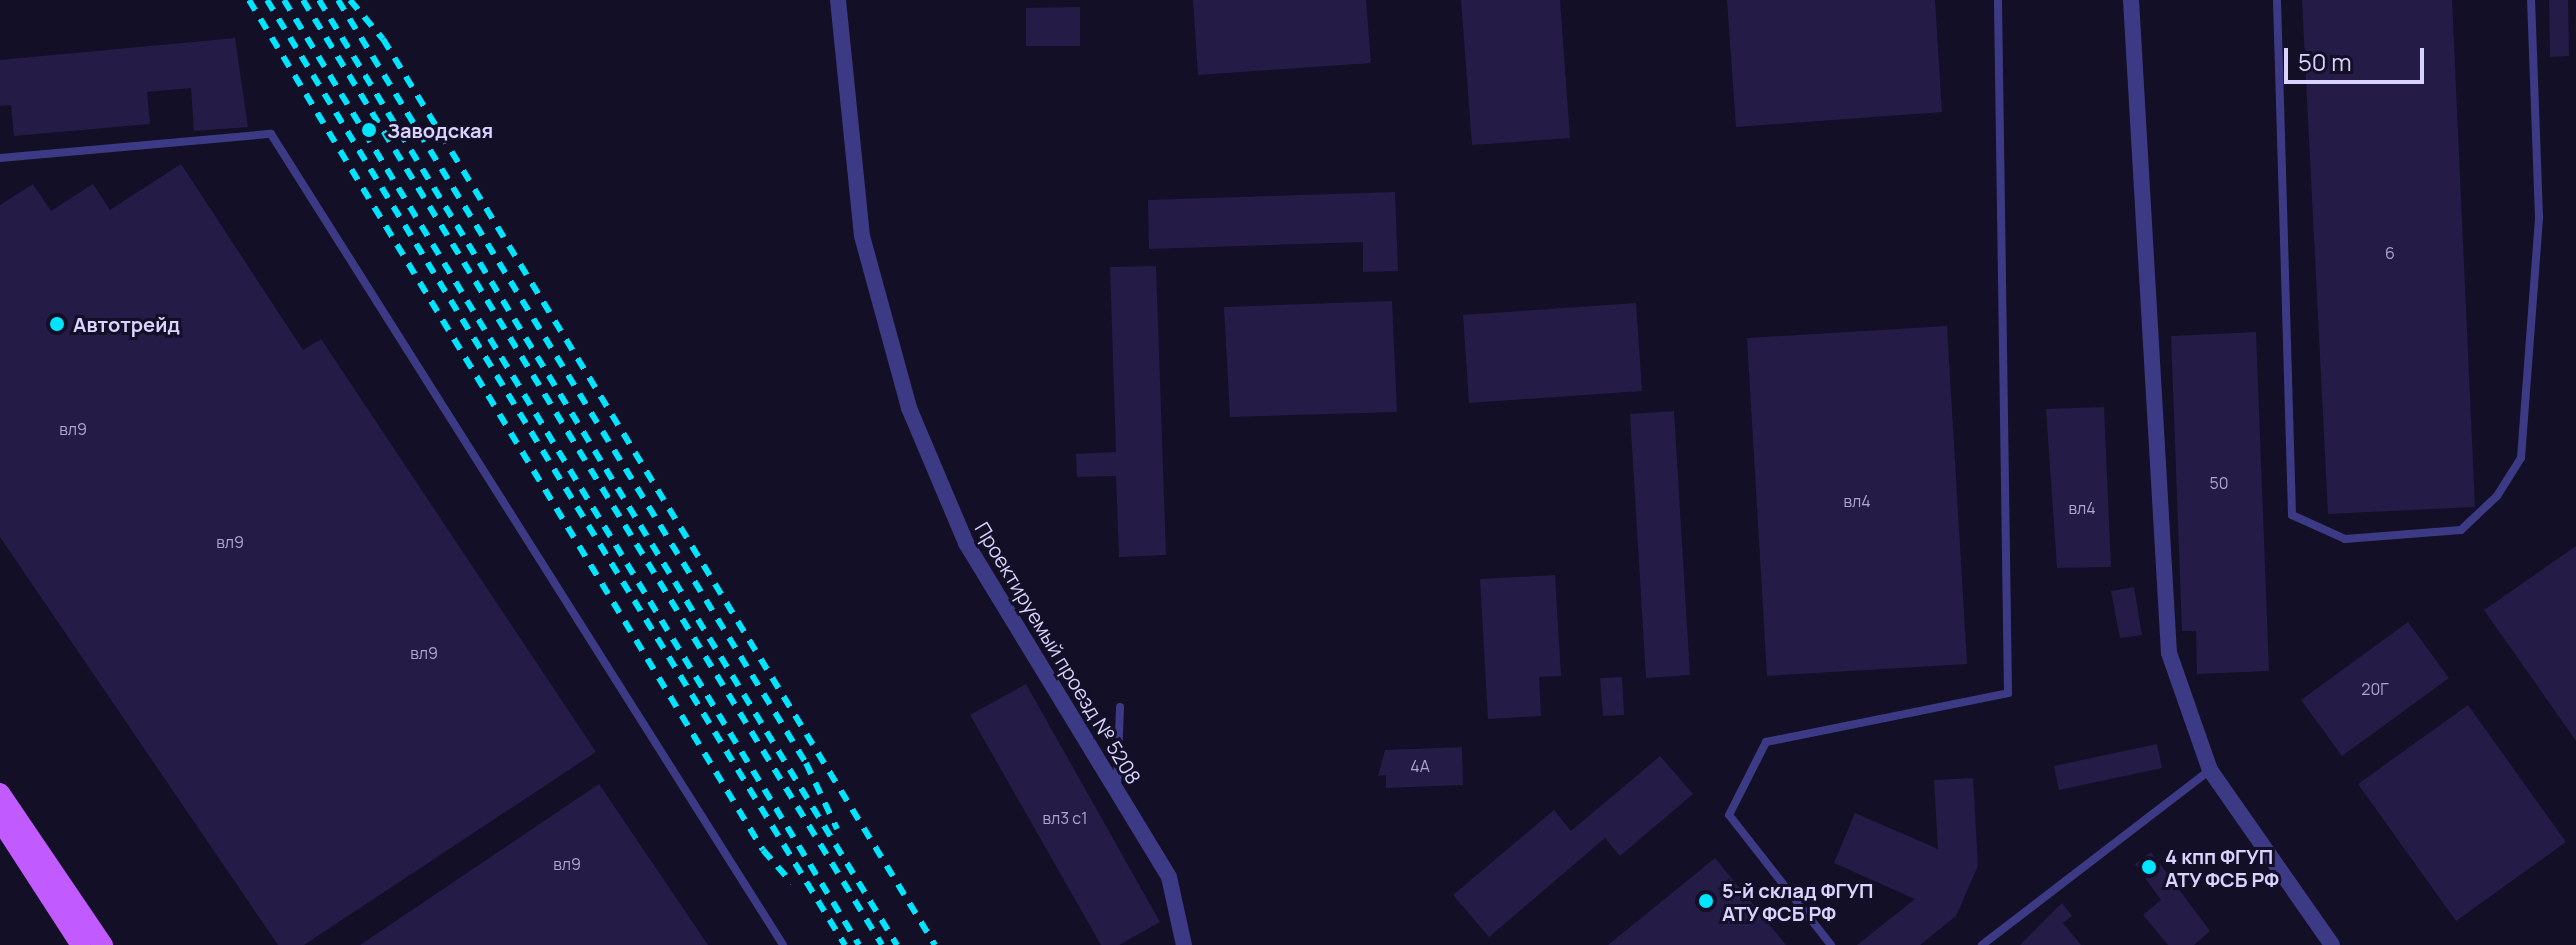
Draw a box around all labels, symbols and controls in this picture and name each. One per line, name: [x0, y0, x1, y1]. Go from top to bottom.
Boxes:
scale bar: [2288, 32, 2428, 82]
text: 50 m: [2298, 45, 2352, 78]
place label: Заводская: [387, 118, 493, 142]
marker: Заводская: [358, 119, 380, 141]
house number: 6: [2385, 243, 2395, 263]
place label: Автотрейд: [73, 312, 180, 336]
marker: Автотрейд: [48, 315, 66, 333]
house number: вл9: [59, 419, 87, 439]
house number: 50: [2210, 473, 2228, 493]
house number: вл4: [1843, 491, 1871, 511]
house number: вл4: [2068, 498, 2096, 518]
street label: Проектируемый проезд № 5208: [970, 518, 1146, 788]
house number: вл9: [216, 532, 244, 552]
house number: вл9: [410, 643, 438, 663]
house number: 20Г: [2361, 679, 2389, 699]
house number: 4А: [1410, 756, 1430, 776]
house number: вл3 с1: [1043, 808, 1087, 828]
place label: 4 кпп ФГУП АТУ ФСБ РФ: [2165, 844, 2280, 891]
house number: вл9: [553, 854, 581, 874]
marker: 4 кпп ФГУП АТУ ФСБ РФ: [2140, 858, 2158, 876]
place label: 5-й склад ФГУП АТУ ФСБ РФ: [1722, 878, 1874, 925]
marker: 5-й склад ФГУП АТУ ФСБ РФ: [1697, 892, 1715, 910]

